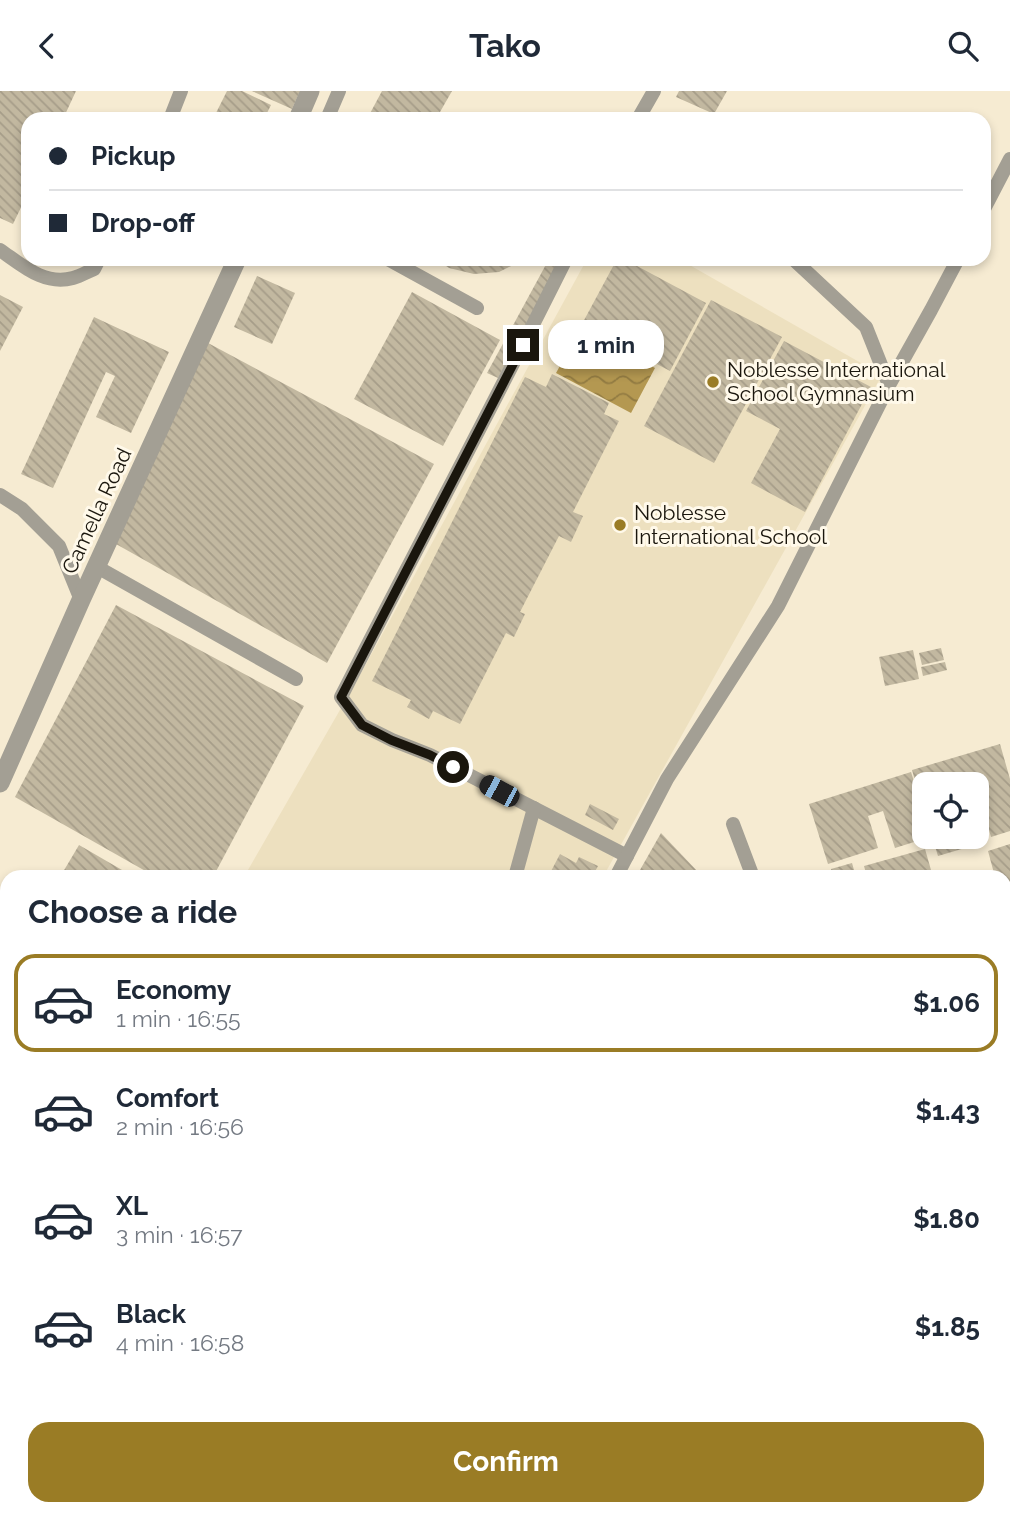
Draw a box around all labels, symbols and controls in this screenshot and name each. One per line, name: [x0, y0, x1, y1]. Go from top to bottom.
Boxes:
icon: back: [28, 27, 66, 65]
text: Tako: [469, 27, 541, 64]
icon: search: [944, 27, 982, 65]
text: Pickup: [91, 141, 176, 171]
text: Drop-off: [91, 208, 195, 238]
callout: 1 min: [548, 321, 663, 369]
route end: [507, 329, 539, 361]
text: 1 min: [577, 331, 635, 358]
place label: Noblesse International School Gymnasium: [727, 357, 946, 406]
marker: Noblesse International School Gymnasium: [705, 374, 721, 390]
street label: Camella Road: [56, 444, 137, 578]
place label: Noblesse International School: [634, 500, 827, 549]
marker: Noblesse International School: [612, 517, 628, 533]
route start: [437, 751, 469, 783]
car: [476, 772, 523, 810]
map controls: [912, 772, 989, 849]
button: locate: [912, 772, 989, 849]
text: Choose a ride: [28, 893, 237, 930]
icon: car: [32, 972, 95, 1035]
text: Economy: [116, 975, 231, 1005]
text: $1.06: [913, 988, 980, 1018]
text: 1 min · 16:55: [116, 1005, 240, 1032]
icon: car: [32, 1080, 95, 1143]
text: Comfort: [116, 1083, 219, 1113]
text: $1.43: [915, 1096, 980, 1126]
text: 2 min · 16:56: [116, 1113, 244, 1140]
icon: car: [32, 1188, 95, 1251]
text: XL: [116, 1191, 148, 1221]
text: $1.80: [913, 1204, 980, 1234]
text: 3 min · 16:57: [116, 1221, 243, 1248]
icon: car: [32, 1296, 95, 1359]
text: Black: [116, 1299, 186, 1329]
text: $1.85: [915, 1312, 980, 1342]
text: 4 min · 16:58: [116, 1329, 244, 1356]
button: Confirm: [28, 1422, 984, 1502]

